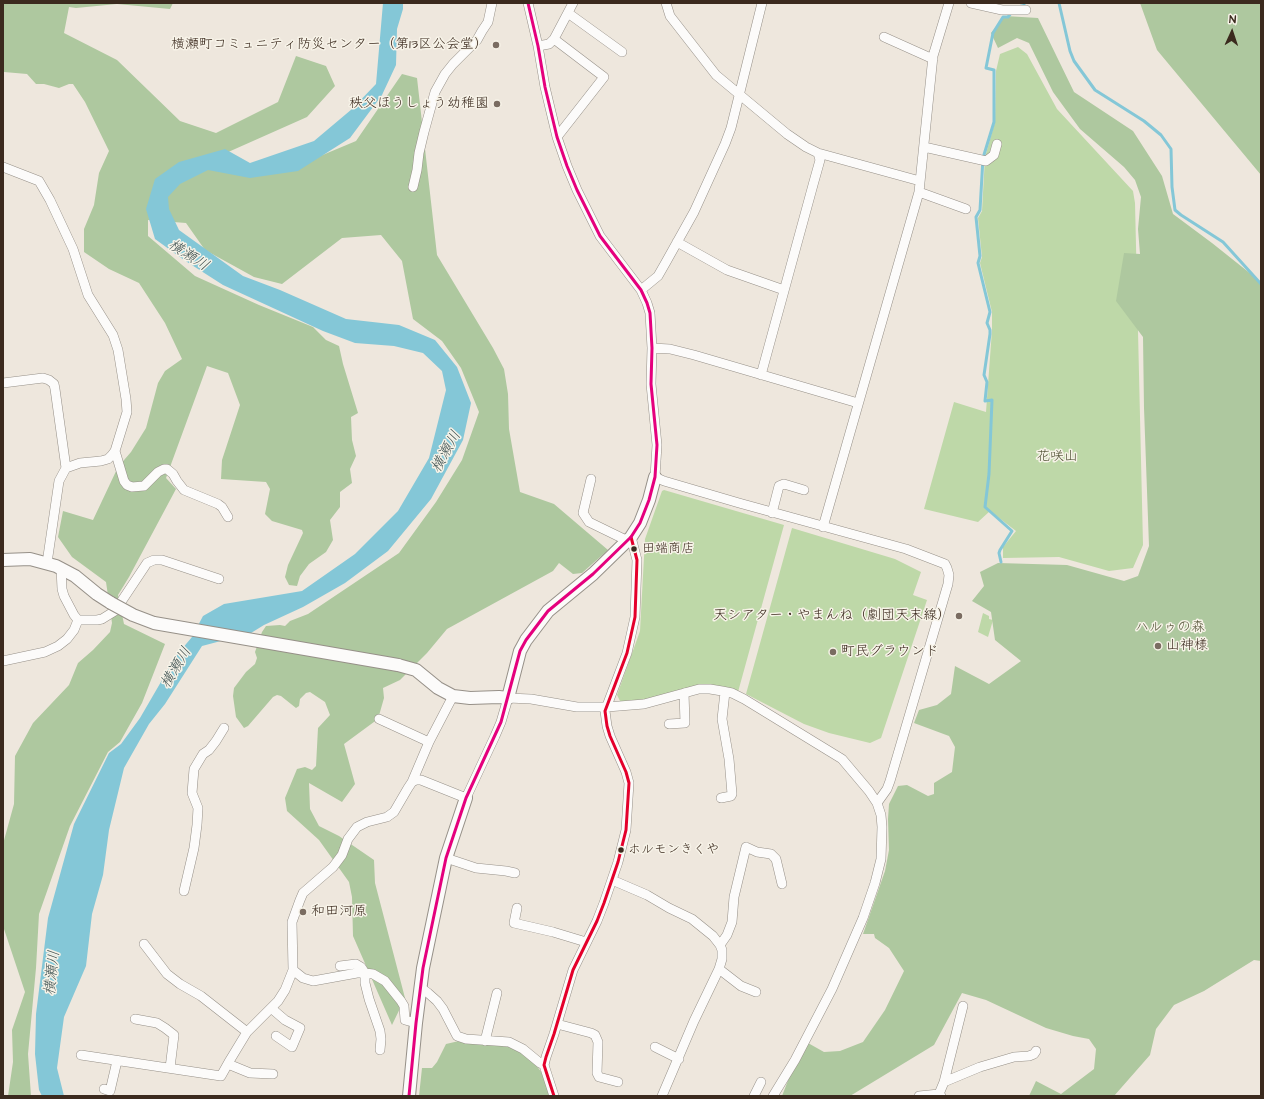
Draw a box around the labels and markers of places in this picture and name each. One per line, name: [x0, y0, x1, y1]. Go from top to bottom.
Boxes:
place label: 横瀬町コミュニティ防災センター（第13区公会堂）: [171, 37, 488, 53]
marker: 横瀬町コミュニティ防災センター（第13区公会堂）: [491, 40, 501, 50]
place label: 秩父ほうしょう幼稚園: [349, 96, 489, 112]
marker: 秩父ほうしょう幼稚園: [492, 99, 502, 109]
place label: 田端商店: [642, 541, 694, 557]
marker: 田端商店: [629, 544, 639, 554]
place label: 天シアター・やまんね（劇団天末線）: [713, 608, 951, 624]
marker: 天シアター・やまんね（劇団天末線）: [954, 611, 964, 621]
place label: 山神様: [1166, 638, 1208, 654]
marker: 山神様: [1153, 641, 1163, 651]
place label: 町民グラウンド: [841, 644, 939, 660]
marker: 町民グラウンド: [828, 647, 838, 657]
place label: ホルモンきくや: [628, 842, 719, 858]
marker: ホルモンきくや: [616, 845, 626, 855]
place label: 和田河原: [311, 904, 367, 920]
marker: 和田河原: [298, 907, 308, 917]

